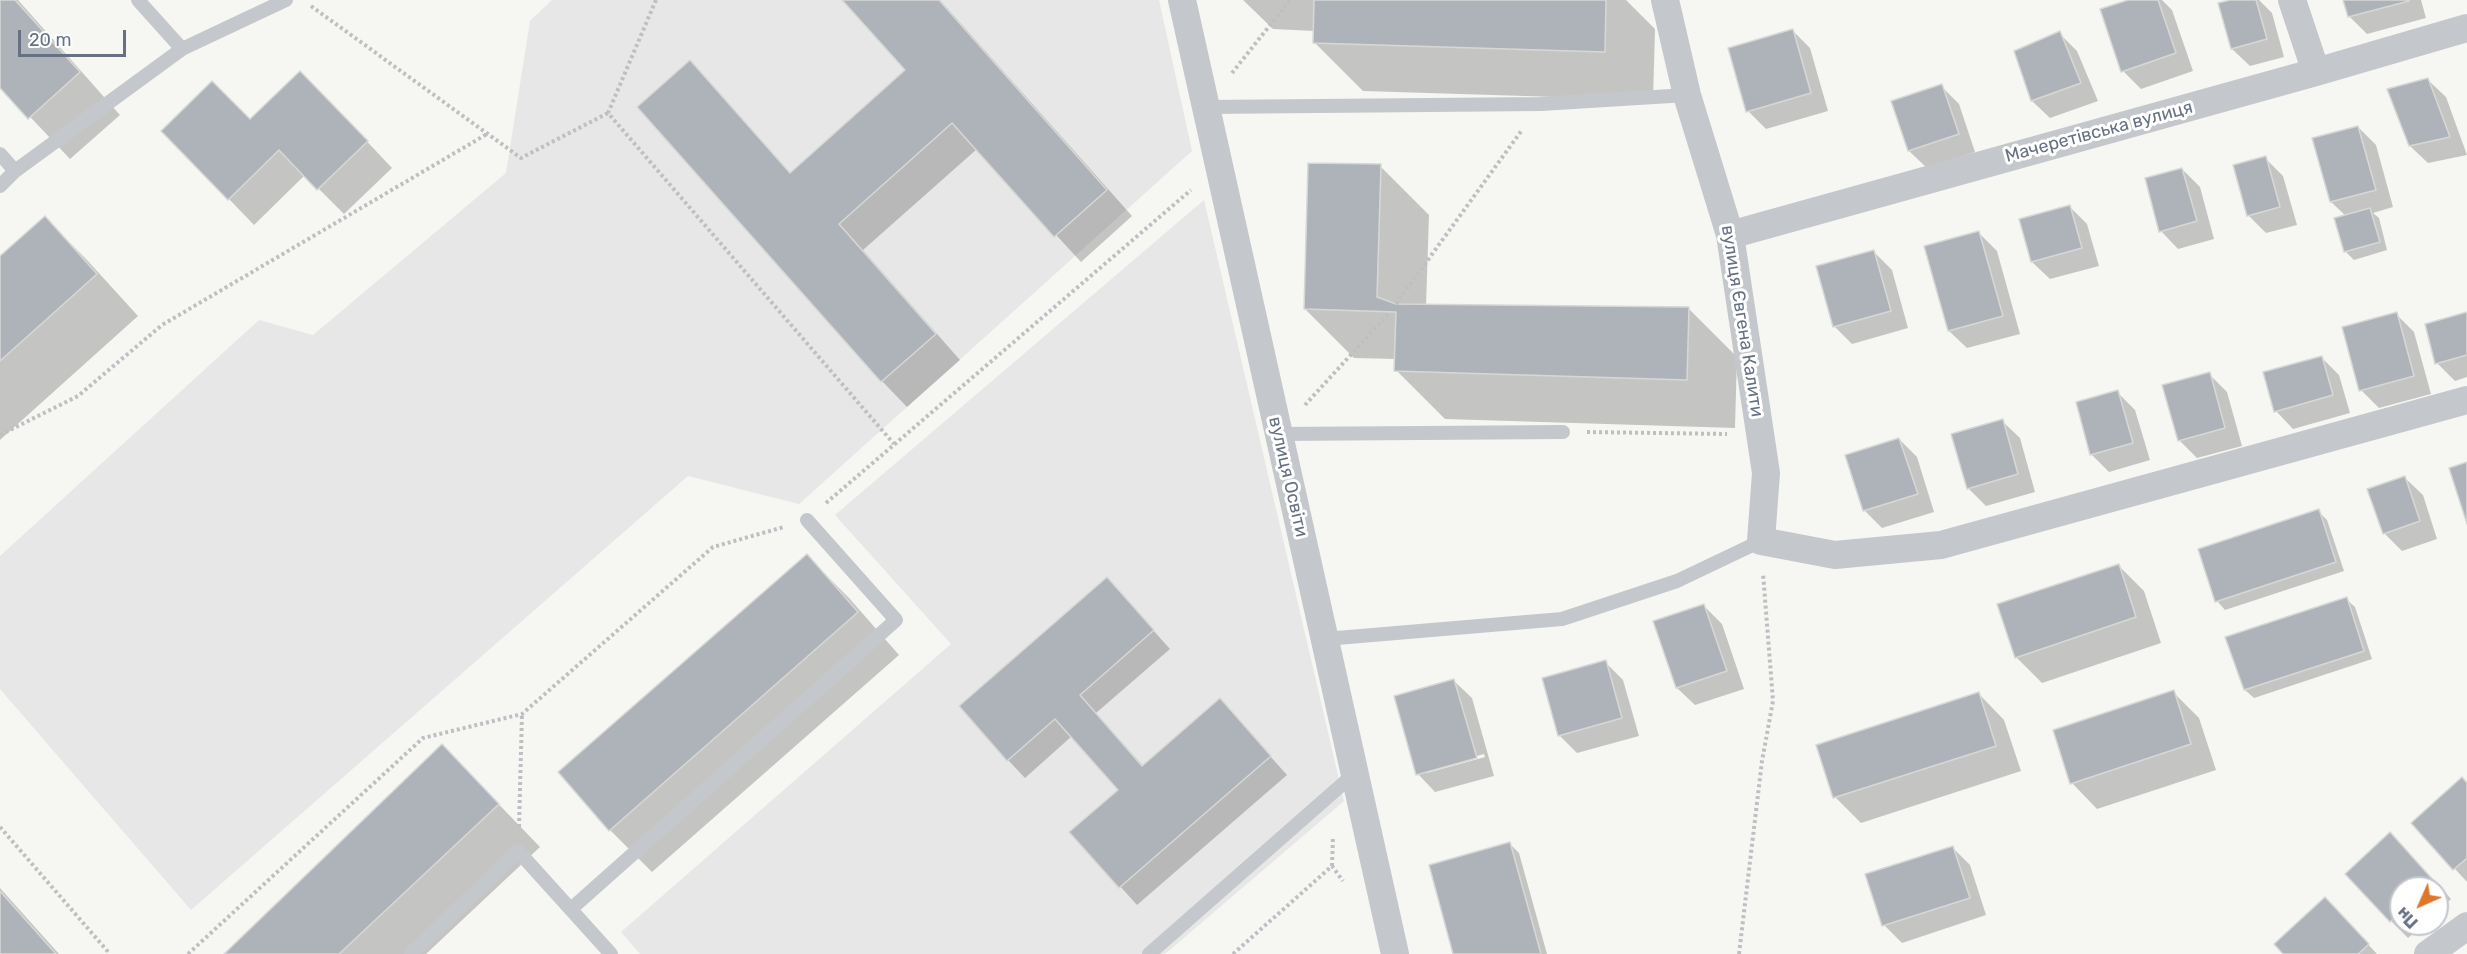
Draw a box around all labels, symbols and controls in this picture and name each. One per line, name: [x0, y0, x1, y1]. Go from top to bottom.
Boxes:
scale bar: [21, 18, 129, 56]
text: 20 m: [29, 29, 71, 51]
street label: Мачеретівська вулиця: [2003, 97, 2195, 167]
street label: вулиця Євгена Калити: [1716, 224, 1768, 418]
street label: вулиця Освіти: [1264, 415, 1312, 539]
north arrow: [2389, 876, 2449, 936]
text: Пн: [2393, 903, 2422, 932]

